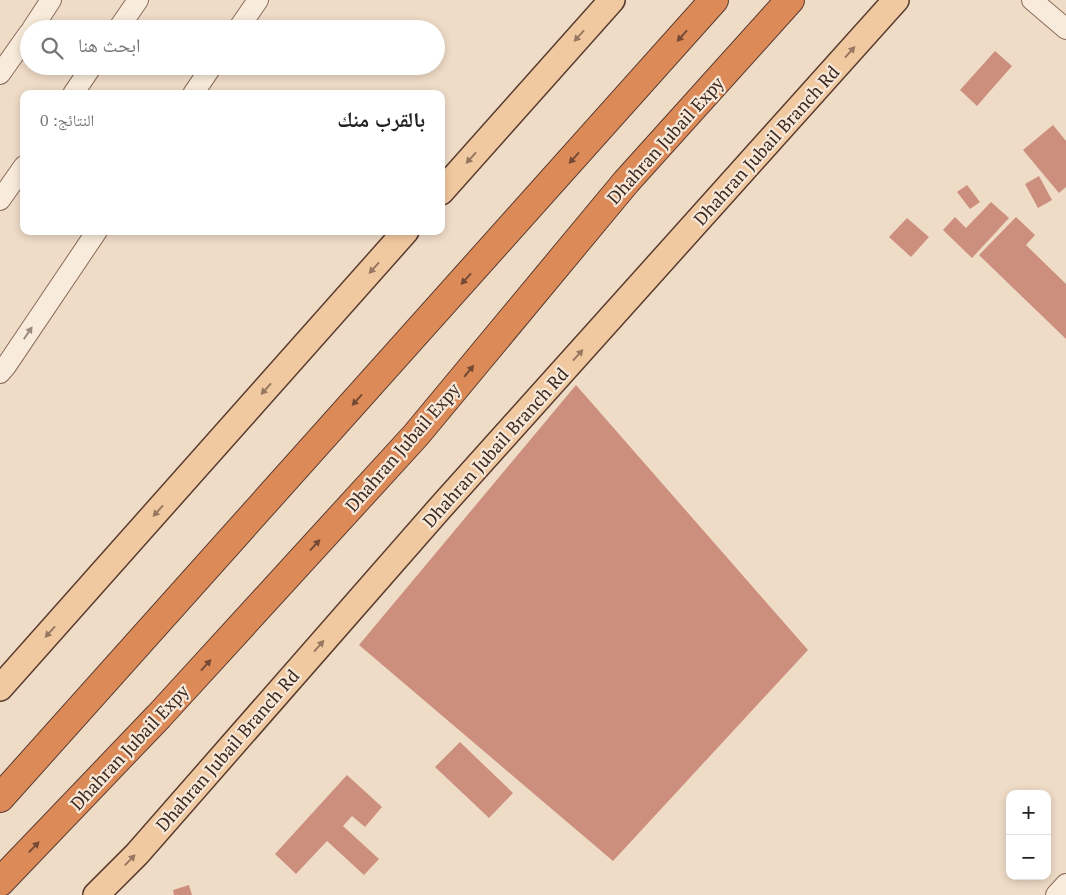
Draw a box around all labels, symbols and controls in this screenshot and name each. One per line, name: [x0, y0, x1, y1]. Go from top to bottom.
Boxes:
search box: [20, 20, 445, 75]
one-way arrow: [573, 30, 585, 42]
one-way arrow: [676, 30, 688, 42]
text: ابحث هنا: [78, 32, 141, 57]
icon: search: [38, 34, 66, 62]
one-way arrow: [844, 46, 856, 58]
street label: Dhahran Jubail Branch Rd: [688, 60, 844, 230]
street label: Dhahran Jubail Expy: [601, 71, 729, 209]
text: بالقرب منك: [337, 105, 425, 133]
text: النتائج: 0: [40, 109, 94, 131]
one-way arrow: [465, 151, 477, 163]
one-way arrow: [568, 151, 580, 163]
one-way arrow: [368, 261, 379, 274]
one-way arrow: [461, 273, 472, 285]
one-way arrow: [23, 326, 33, 340]
one-way arrow: [572, 349, 584, 361]
street label: Dhahran Jubail Branch Rd: [417, 362, 573, 532]
one-way arrow: [463, 365, 474, 377]
street label: Dhahran Jubail Expy: [339, 377, 465, 517]
one-way arrow: [260, 383, 272, 395]
one-way arrow: [352, 394, 363, 407]
one-way arrow: [152, 504, 164, 516]
one-way arrow: [309, 540, 321, 552]
one-way arrow: [44, 626, 56, 638]
one-way arrow: [313, 641, 325, 653]
one-way arrow: [200, 660, 212, 672]
street label: Dhahran Jubail Branch Rd: [150, 664, 304, 836]
street label: Dhahran Jubail Expy: [65, 678, 194, 815]
map controls: [1006, 790, 1051, 880]
button: +: [1006, 790, 1051, 835]
button: −: [1006, 835, 1051, 880]
one-way arrow: [28, 841, 40, 853]
one-way arrow: [124, 854, 136, 866]

